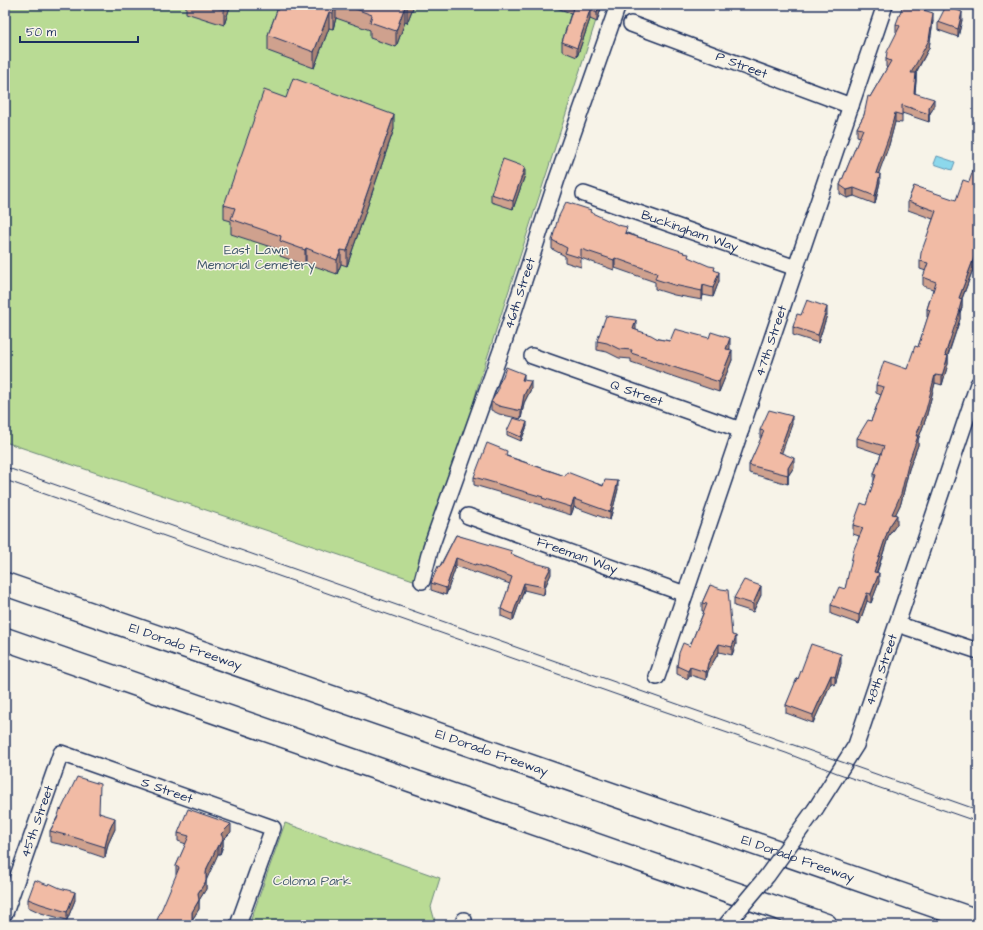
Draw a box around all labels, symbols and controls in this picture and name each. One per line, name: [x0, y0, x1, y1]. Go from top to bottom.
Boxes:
scale bar: [20, 18, 138, 44]
text: 50 m: [26, 24, 57, 41]
street label: P Street: [713, 47, 771, 83]
street label: Buckingham Way: [639, 206, 741, 257]
park label: East Lawn Memorial Cemetery: [197, 241, 315, 275]
street label: 46th Street: [500, 255, 540, 331]
street label: 47th Street: [751, 302, 792, 379]
street label: Q Street: [608, 375, 666, 411]
street label: Freeman Way: [534, 532, 620, 579]
street label: El Dorado Freeway: [127, 619, 244, 675]
street label: 48th Street: [861, 631, 902, 708]
street label: El Dorado Freeway: [433, 725, 550, 781]
street label: S Street: [139, 773, 196, 808]
street label: 45th Street: [16, 782, 58, 860]
street label: El Dorado Freeway: [739, 831, 857, 887]
park label: Coloma Park: [273, 872, 351, 890]

